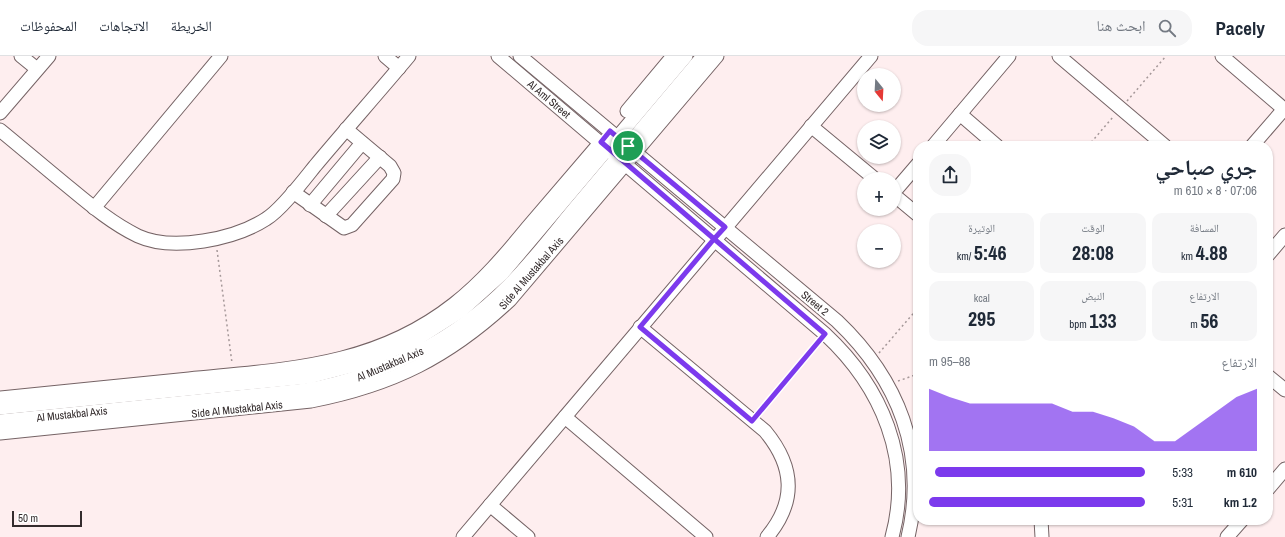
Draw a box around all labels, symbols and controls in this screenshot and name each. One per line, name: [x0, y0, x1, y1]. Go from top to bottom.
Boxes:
search box: [912, 10, 1192, 46]
text: ابحث هنا: [1096, 15, 1146, 36]
text: Pacely: [1216, 15, 1265, 41]
text: المحفوظات: [20, 17, 77, 35]
text: الاتجاهات: [99, 17, 149, 35]
text: الخريطة: [171, 17, 212, 35]
icon: search: [1156, 17, 1178, 39]
north arrow: [857, 68, 901, 112]
map controls: [857, 68, 901, 268]
street label: Al Aml Street: [524, 76, 574, 121]
button: layers: [857, 120, 901, 164]
pin: [611, 129, 645, 163]
icon: arrive: [617, 135, 639, 157]
text: جري صباحي: [1155, 152, 1257, 182]
button: share: [929, 154, 971, 196]
button: +: [857, 172, 901, 216]
text: 07:06 · 8 × 610 m: [1174, 182, 1257, 199]
text: الوتيرة: [968, 221, 995, 235]
text: الوقت: [1081, 221, 1105, 235]
text: المسافة: [1190, 221, 1219, 235]
button: −: [857, 224, 901, 268]
street label: Side Al Mustakbal Axis: [496, 233, 567, 312]
text: 5:46: [974, 239, 1007, 266]
text: 28:08: [1072, 239, 1114, 266]
text: 4.88: [1196, 239, 1228, 266]
text: /km: [957, 249, 974, 263]
text: km: [1181, 249, 1196, 263]
street label: Street 2: [798, 287, 832, 319]
text: النبض: [1081, 289, 1105, 303]
text: الارتفاع: [1189, 289, 1219, 303]
text: kcal: [974, 291, 990, 305]
text: 295: [968, 305, 995, 332]
text: 133: [1089, 307, 1117, 334]
text: 56: [1200, 307, 1218, 334]
text: bpm: [1069, 317, 1089, 331]
text: m: [1190, 317, 1200, 331]
street label: Al Mustakbal Axis: [354, 343, 426, 385]
text: 88–95 m: [929, 353, 971, 370]
text: الارتفاع: [1222, 354, 1257, 371]
street label: Side Al Mustakbal Axis: [191, 397, 284, 421]
street label: Al Mustakbal Axis: [35, 403, 109, 425]
text: 5:33: [1172, 464, 1193, 481]
text: 610 m: [1227, 464, 1257, 481]
text: 5:31: [1172, 494, 1193, 511]
text: 1.2 km: [1224, 494, 1257, 511]
scale bar: [12, 509, 82, 528]
text: 50 m: [18, 511, 38, 525]

